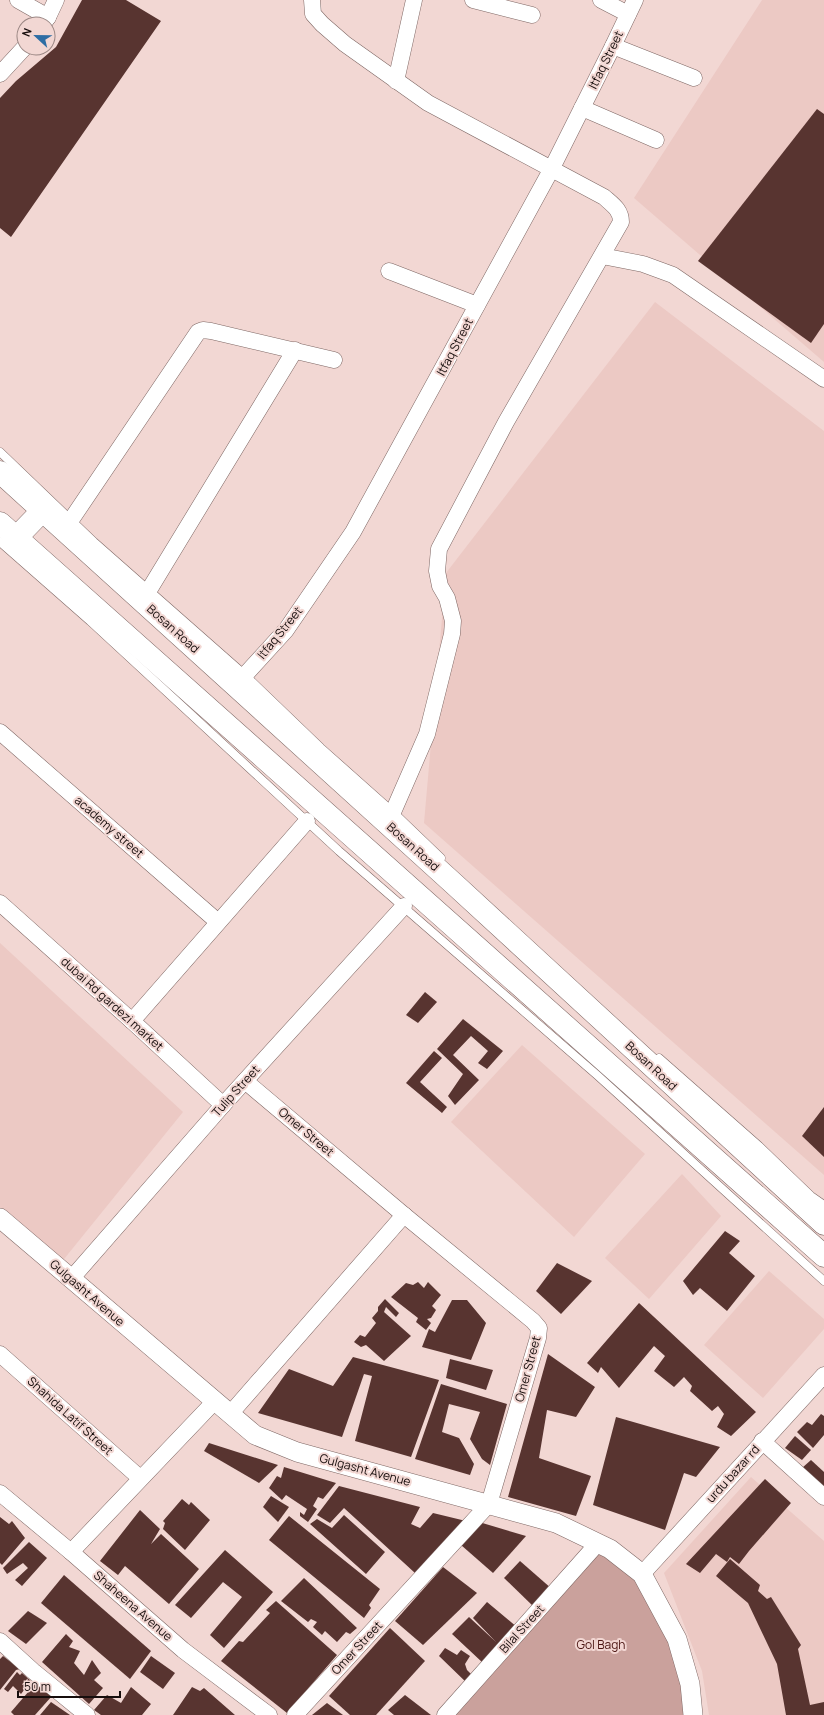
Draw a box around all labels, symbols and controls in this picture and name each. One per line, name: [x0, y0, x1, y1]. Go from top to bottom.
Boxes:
north arrow: [16, 16, 56, 56]
text: N: [18, 26, 35, 39]
street label: Itfaq Street: [584, 28, 627, 92]
street label: Itfaq Street: [432, 315, 477, 379]
street label: Bosan Road: [143, 600, 203, 657]
street label: Itfaq Street: [253, 603, 306, 663]
street label: academy street: [71, 792, 148, 862]
street label: Bosan Road: [383, 818, 443, 875]
street label: dubai Rd gardezi market: [57, 953, 167, 1054]
street label: Bosan Road: [622, 1037, 681, 1094]
street label: Tulip Street: [208, 1061, 263, 1120]
street label: Omer Street: [275, 1103, 338, 1160]
street label: Gulgasht Avenue: [46, 1255, 128, 1330]
street label: Omer Street: [511, 1334, 545, 1404]
street label: Shahida Latif Street: [24, 1373, 117, 1459]
street label: urdu bazar rd: [702, 1441, 763, 1506]
street label: Gulgasht Avenue: [318, 1449, 413, 1490]
street label: Shaheena Avenue: [90, 1567, 176, 1645]
street label: Bilal Street: [495, 1601, 548, 1657]
street label: Omer Street: [327, 1617, 386, 1678]
park label: Gol Bagh: [576, 1636, 626, 1653]
scale bar: [18, 1673, 120, 1699]
text: 50 m: [24, 1678, 51, 1695]

